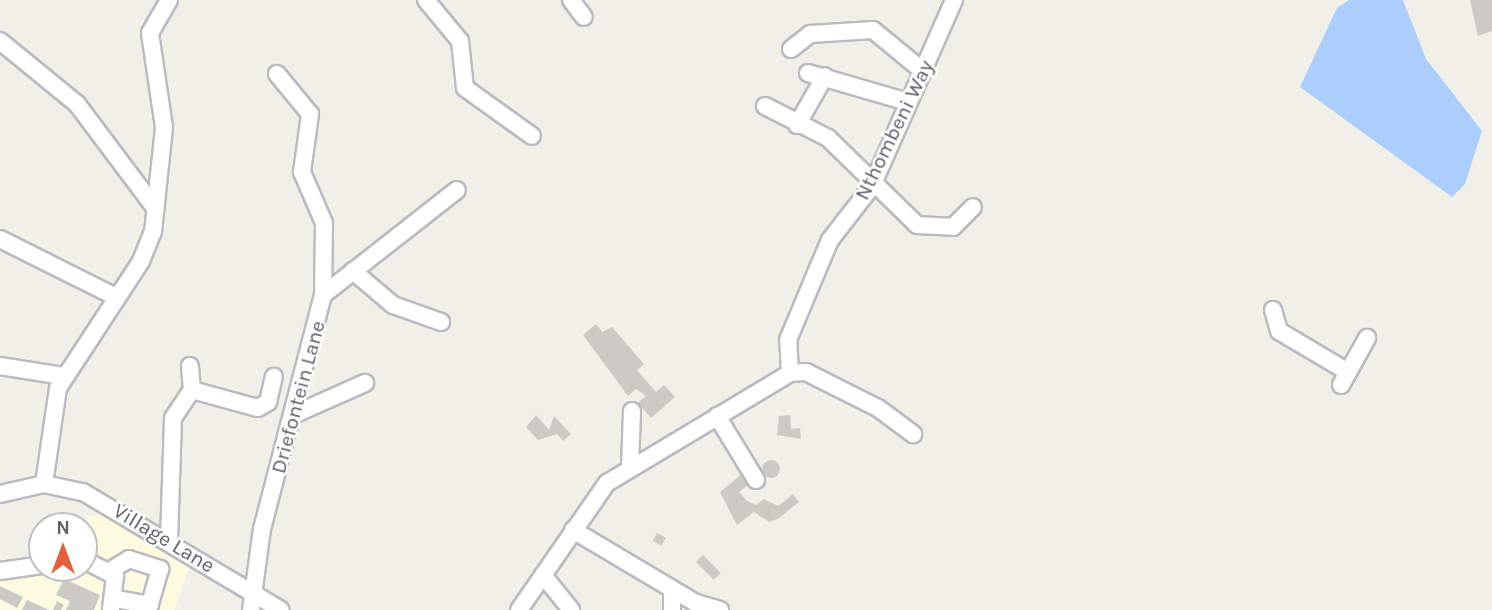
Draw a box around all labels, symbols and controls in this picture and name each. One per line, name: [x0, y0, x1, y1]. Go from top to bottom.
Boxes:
street label: Nthombeni Way: [849, 56, 939, 204]
street label: Driefontein Lane: [265, 318, 331, 476]
street label: Village Lane: [109, 498, 219, 578]
north arrow: [28, 512, 98, 582]
text: N: [56, 517, 70, 539]

